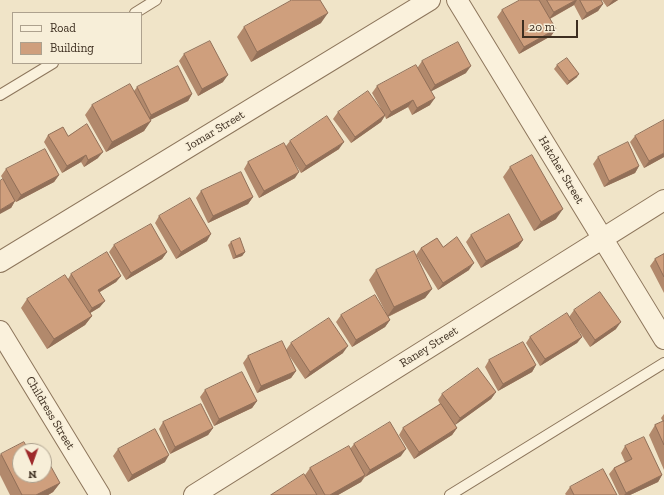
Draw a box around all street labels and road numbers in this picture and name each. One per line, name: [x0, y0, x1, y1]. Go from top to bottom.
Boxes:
street label: Jomar Street: [183, 108, 247, 154]
street label: Hatcher Street: [535, 134, 587, 206]
street label: Raney Street: [397, 323, 461, 371]
street label: Childress Street: [22, 374, 78, 452]

